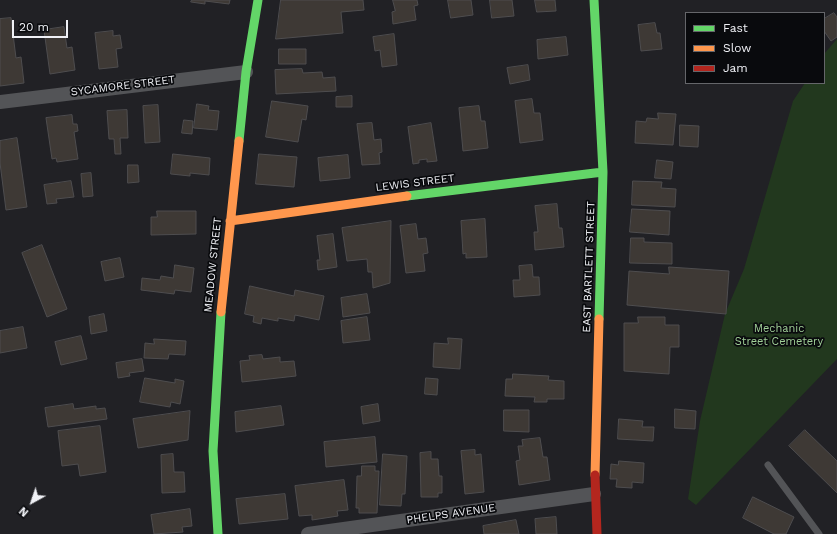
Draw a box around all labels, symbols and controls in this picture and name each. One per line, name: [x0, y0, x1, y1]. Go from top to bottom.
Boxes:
scale bar: [14, 12, 70, 38]
legend: [685, 12, 825, 84]
text: 20 m: [19, 20, 49, 34]
text: Fast: [723, 21, 748, 35]
text: Slow: [723, 41, 751, 55]
text: Jam: [723, 61, 748, 75]
street label: SYCAMORE STREET: [70, 73, 176, 99]
street label: LEWIS STREET: [375, 172, 455, 194]
street label: EAST BARTLETT STREET: [580, 201, 598, 333]
street label: MEADOW STREET: [201, 217, 225, 313]
park label: Mechanic Street Cemetery: [735, 322, 823, 348]
north arrow: [12, 482, 52, 522]
street label: PHELPS AVENUE: [406, 501, 496, 527]
text: N: [17, 504, 31, 519]

